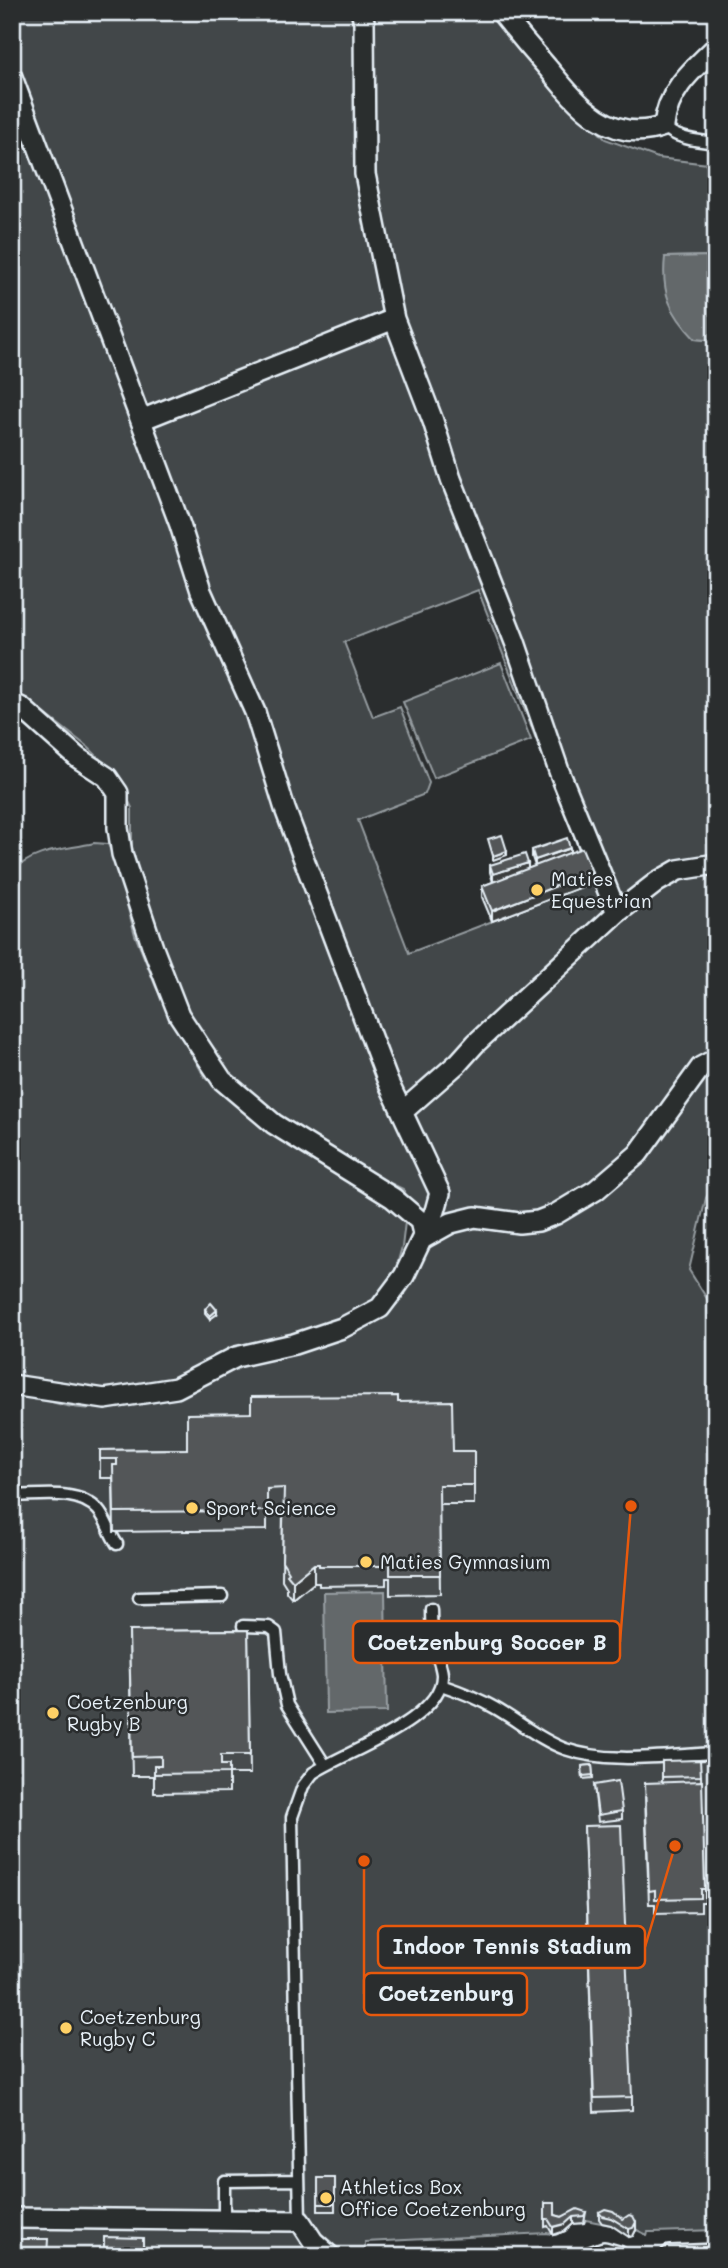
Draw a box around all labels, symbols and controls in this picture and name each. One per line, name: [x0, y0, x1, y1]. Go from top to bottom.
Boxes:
place label: Maties Equestrian: [551, 866, 652, 913]
marker: Maties Equestrian: [529, 882, 545, 898]
place label: Sport Science: [206, 1495, 337, 1520]
marker: Sport Science: [184, 1500, 200, 1516]
place label: Maties Gymnasium: [380, 1549, 550, 1574]
marker: Maties Gymnasium: [358, 1554, 374, 1570]
callout: Coetzenburg Soccer B: [353, 1621, 620, 1663]
text: Coetzenburg Soccer B: [367, 1628, 607, 1655]
place label: Coetzenburg Rugby B: [67, 1689, 188, 1736]
marker: Coetzenburg Rugby B: [45, 1705, 61, 1721]
callout: Indoor Tennis Stadium: [378, 1926, 645, 1968]
text: Indoor Tennis Stadium: [393, 1932, 631, 1959]
callout: Coetzenburg: [364, 1973, 527, 2015]
text: Coetzenburg: [378, 1979, 514, 2006]
place label: Coetzenburg Rugby C: [80, 2004, 201, 2051]
marker: Coetzenburg Rugby C: [58, 2020, 74, 2036]
place label: Athletics Box Office Coetzenburg: [340, 2174, 526, 2221]
marker: Athletics Box Office Coetzenburg: [318, 2190, 334, 2206]

